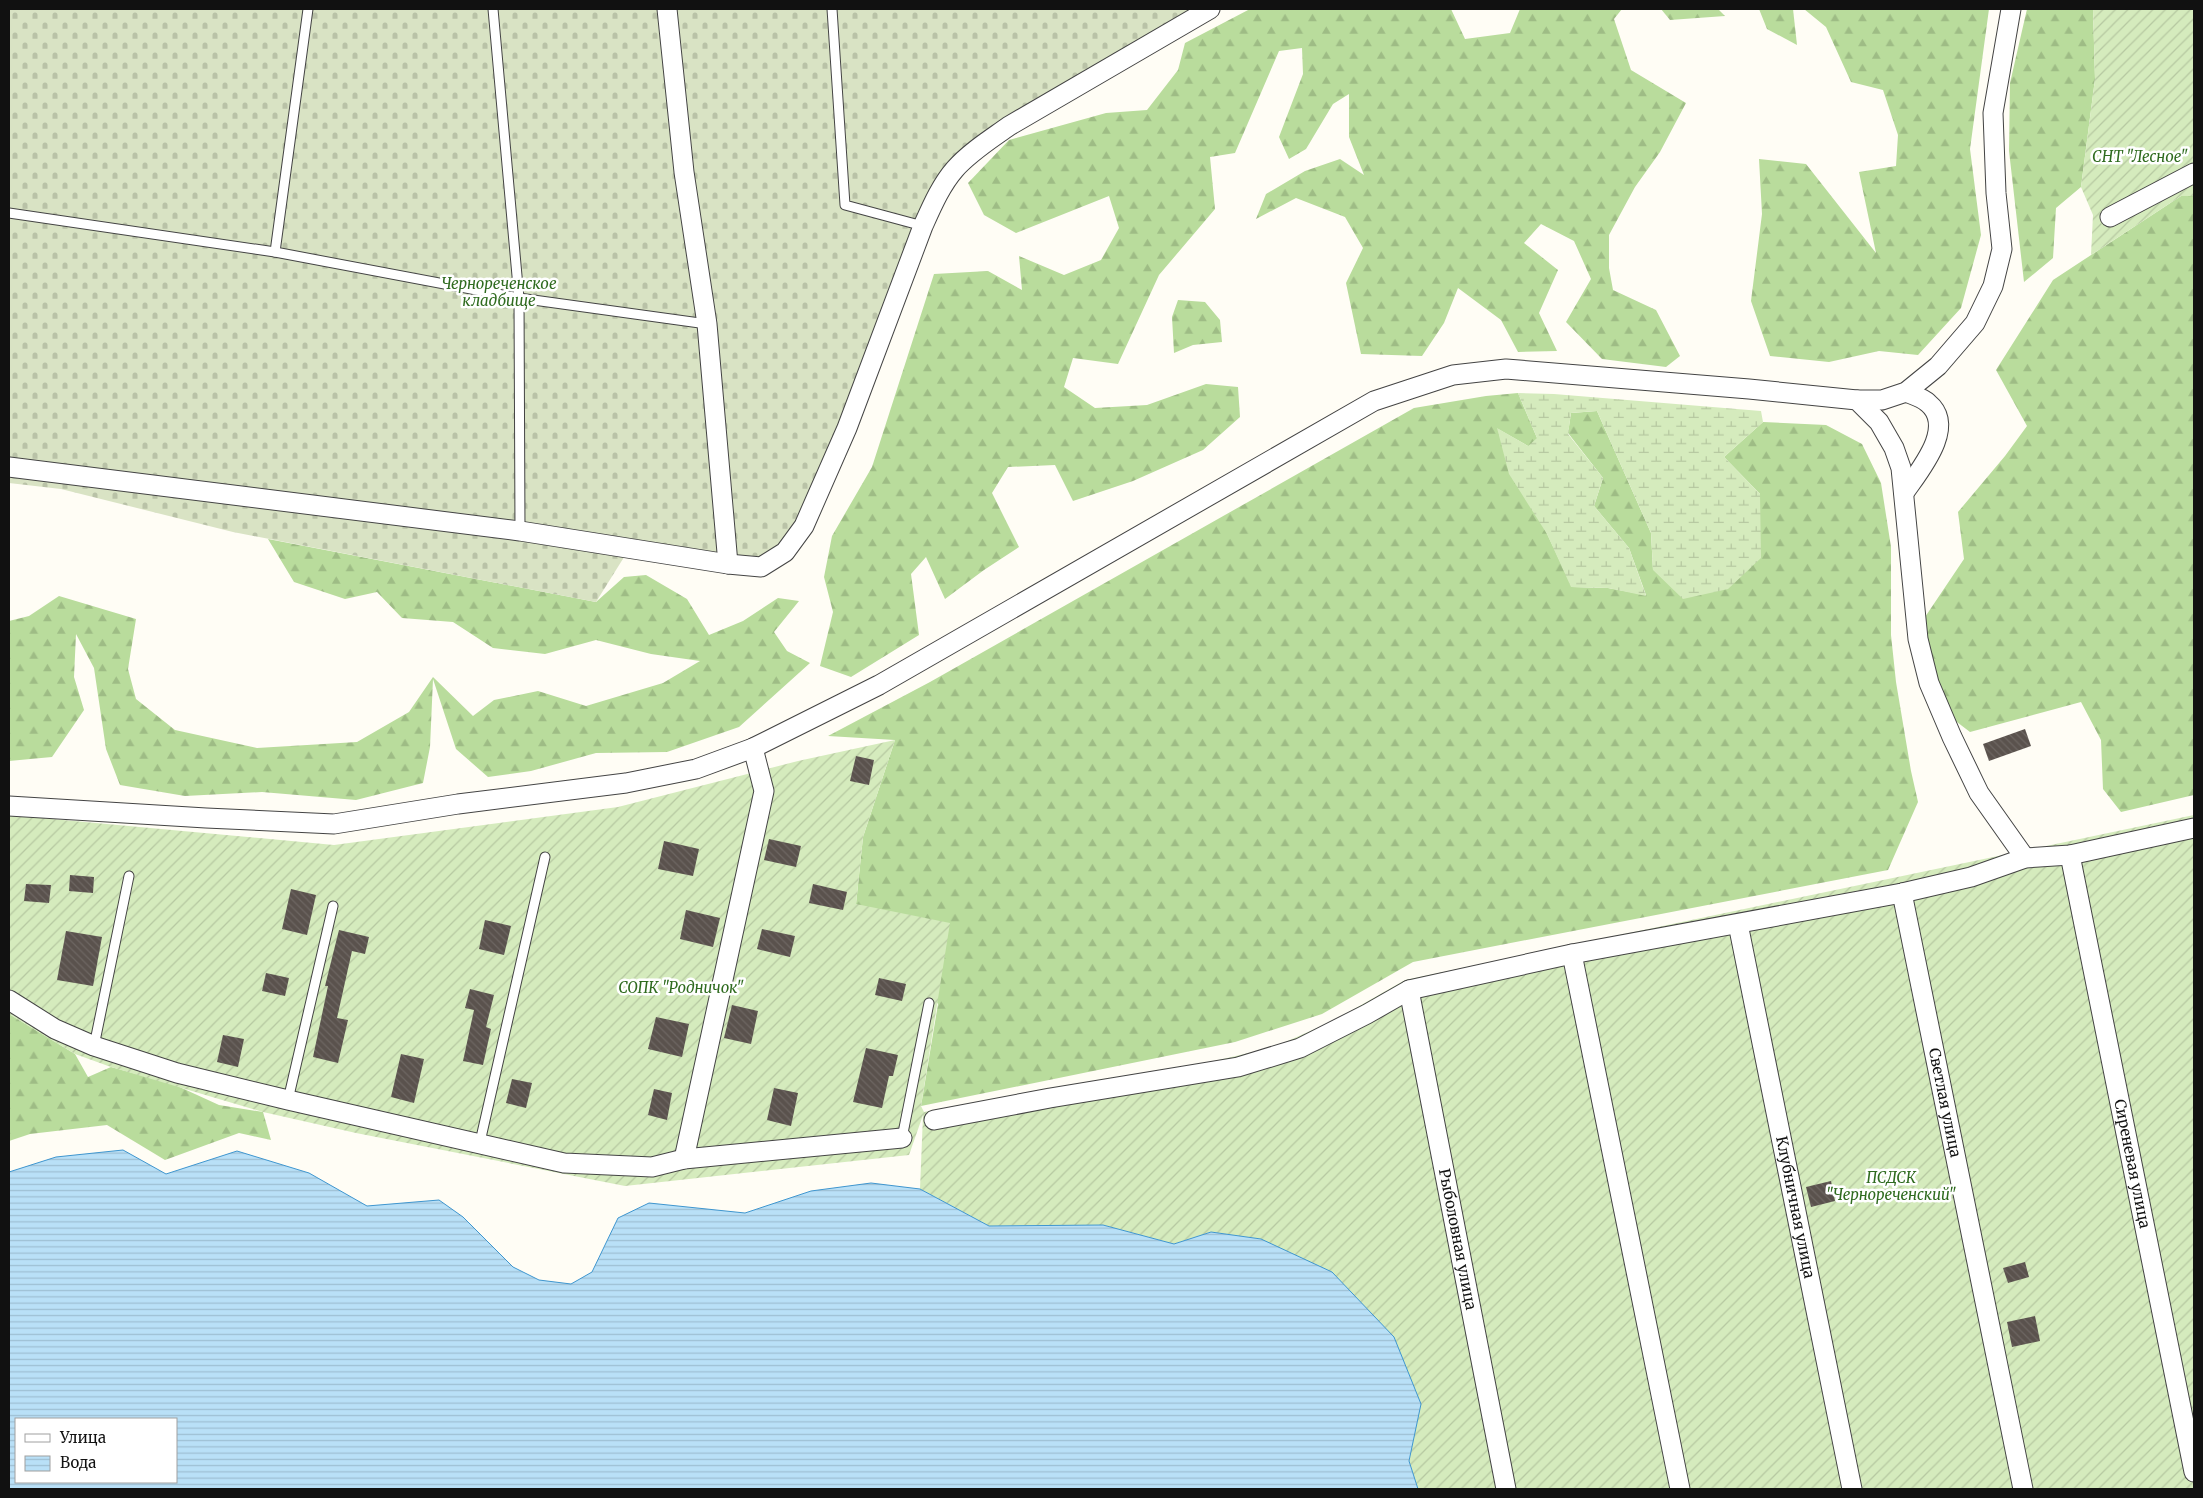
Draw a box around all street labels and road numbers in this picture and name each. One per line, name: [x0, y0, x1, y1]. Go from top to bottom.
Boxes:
street label: Светлая улица: [1925, 1046, 1965, 1159]
street label: Сиреневая улица: [2110, 1097, 2155, 1230]
street label: Клубничная улица: [1772, 1134, 1819, 1280]
street label: Рыболовная улица: [1435, 1167, 1481, 1311]

